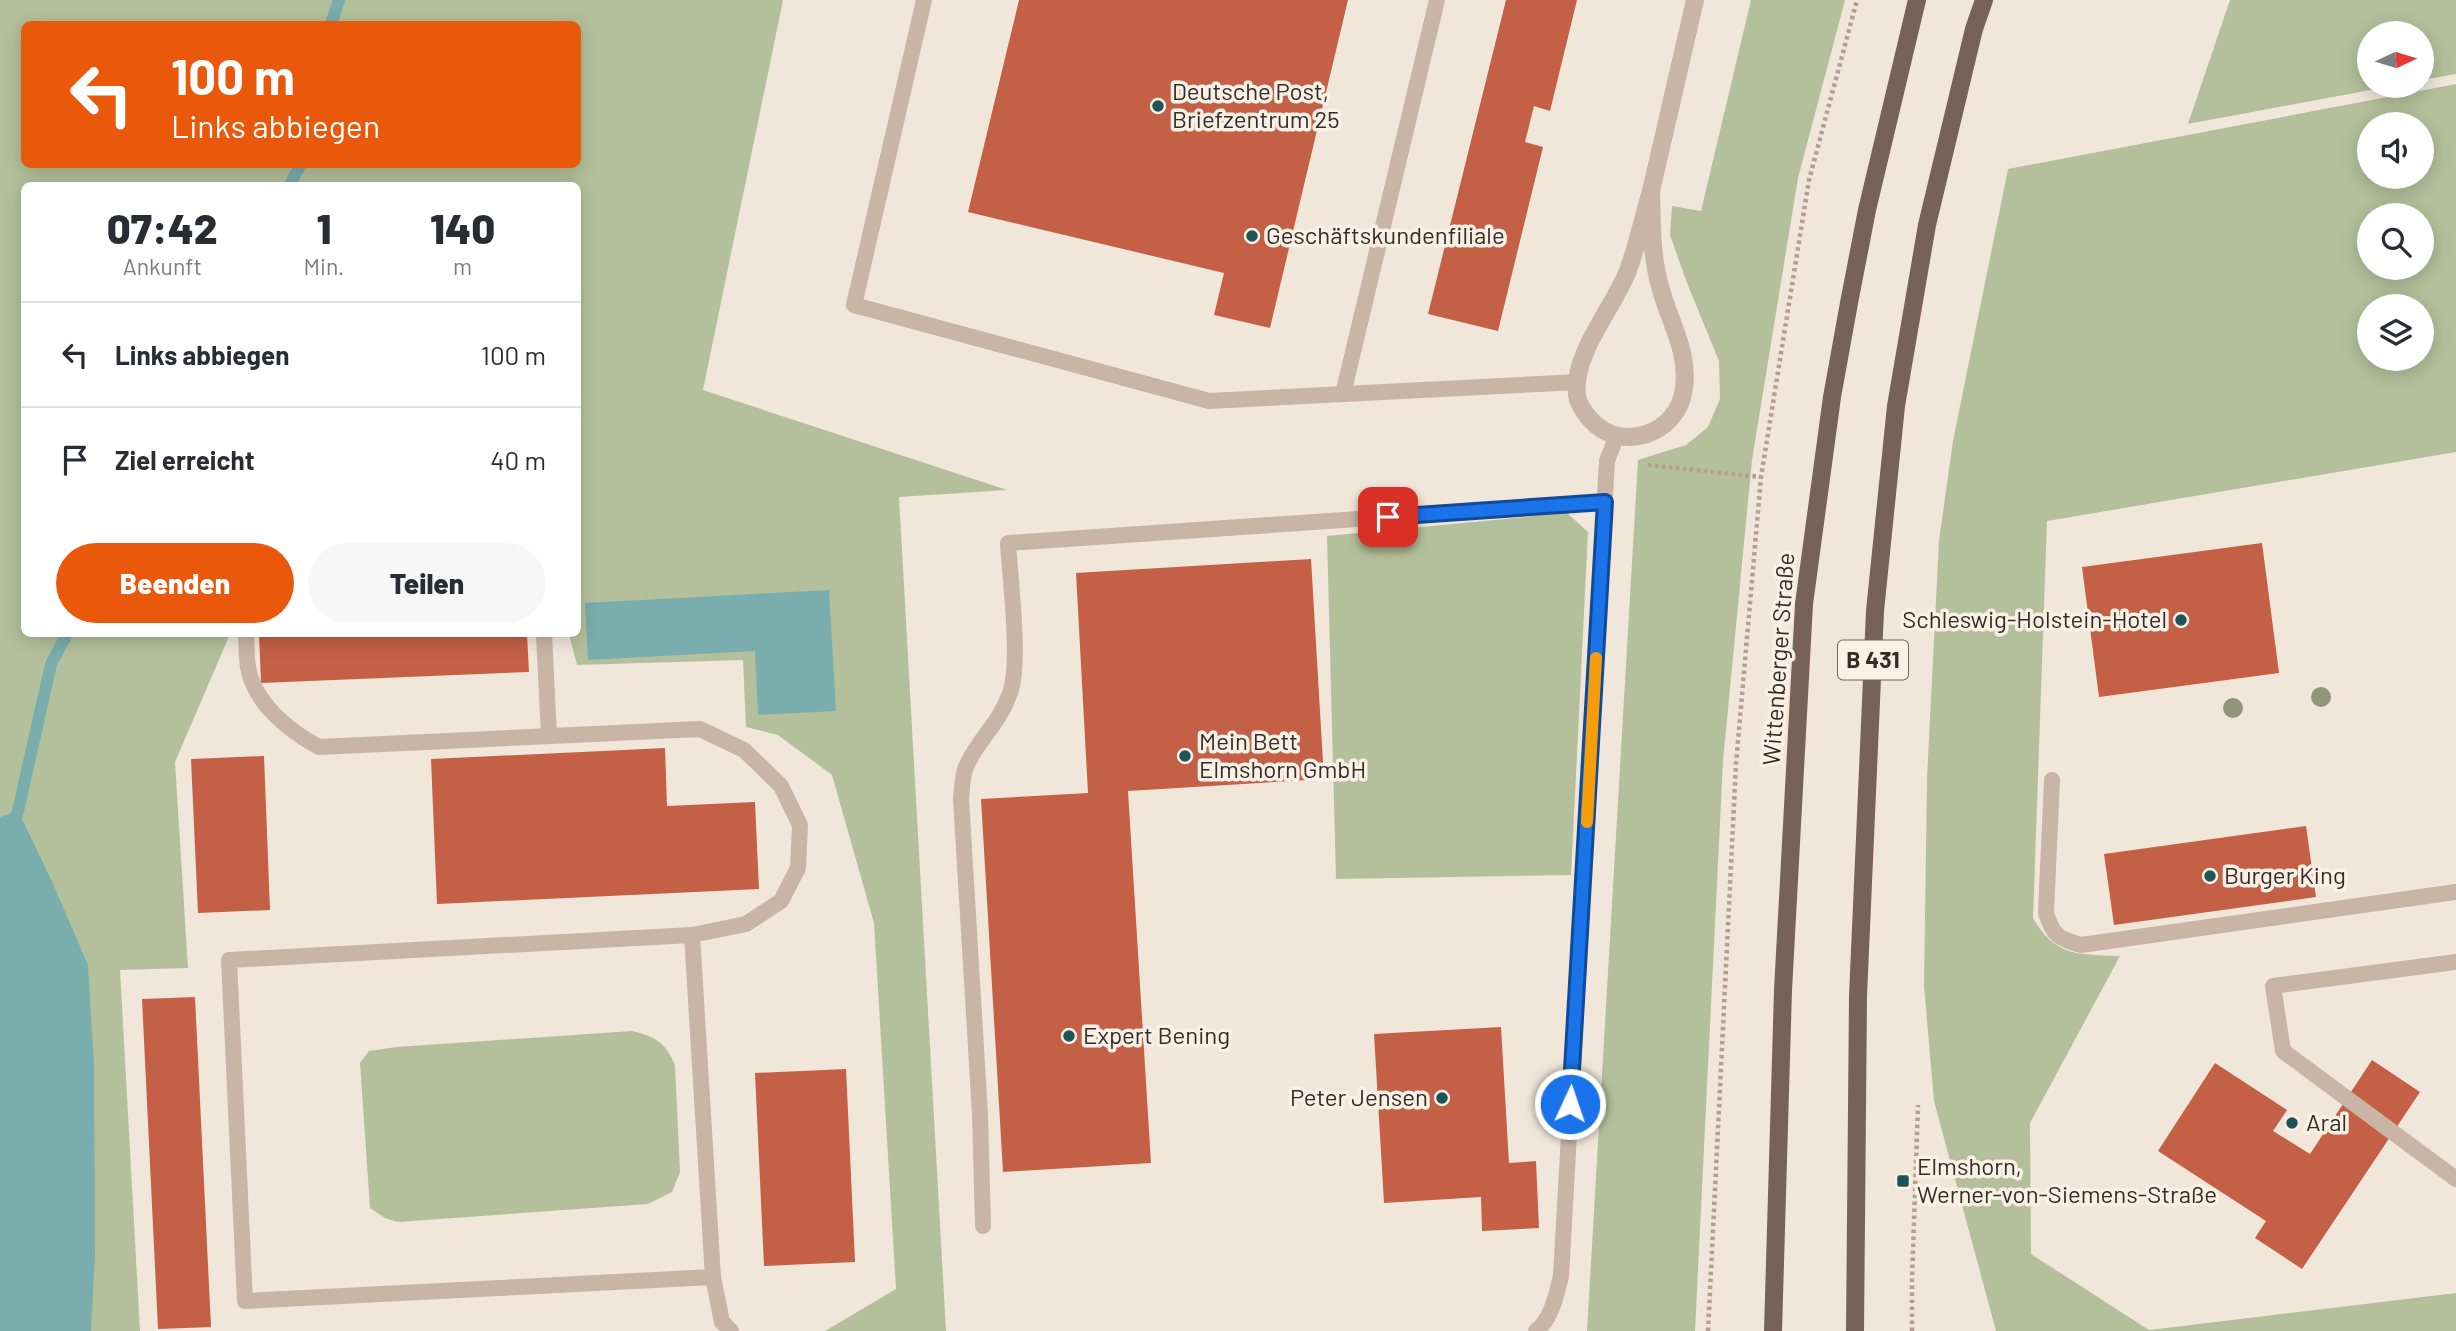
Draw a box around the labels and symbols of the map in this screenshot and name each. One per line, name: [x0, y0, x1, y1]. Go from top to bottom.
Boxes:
north arrow: [2357, 21, 2434, 98]
place label: Deutsche Post, Briefzentrum 25: [1172, 76, 1340, 133]
marker: Deutsche Post, Briefzentrum 25: [1150, 98, 1166, 114]
place label: Geschäftskundenfiliale: [1266, 220, 1505, 249]
marker: Geschäftskundenfiliale: [1244, 228, 1260, 244]
pin: [1358, 487, 1418, 547]
street label: Wittenberger Straße: [1756, 552, 1799, 766]
place label: Schleswig-Holstein-Hotel: [1902, 604, 2167, 633]
marker: Schleswig-Holstein-Hotel: [2173, 612, 2189, 628]
road number: B 431: [1838, 640, 1908, 680]
place label: Mein Bett Elmshorn GmbH: [1199, 726, 1366, 783]
marker: Mein Bett Elmshorn GmbH: [1177, 748, 1193, 764]
place label: Burger King: [2224, 860, 2346, 889]
marker: Burger King: [2202, 868, 2218, 884]
place label: Expert Bening: [1083, 1020, 1230, 1049]
marker: Expert Bening: [1061, 1028, 1077, 1044]
position arrow: [1533, 1067, 1607, 1141]
place label: Peter Jensen: [1290, 1082, 1428, 1111]
marker: Peter Jensen: [1434, 1090, 1450, 1106]
place label: Aral: [2306, 1107, 2347, 1136]
marker: Aral: [2284, 1115, 2300, 1131]
place label: Elmshorn, Werner-von-Siemens-Straße: [1917, 1151, 2217, 1208]
marker: Elmshorn, Werner-von-Siemens-Straße: [1895, 1173, 1911, 1189]

